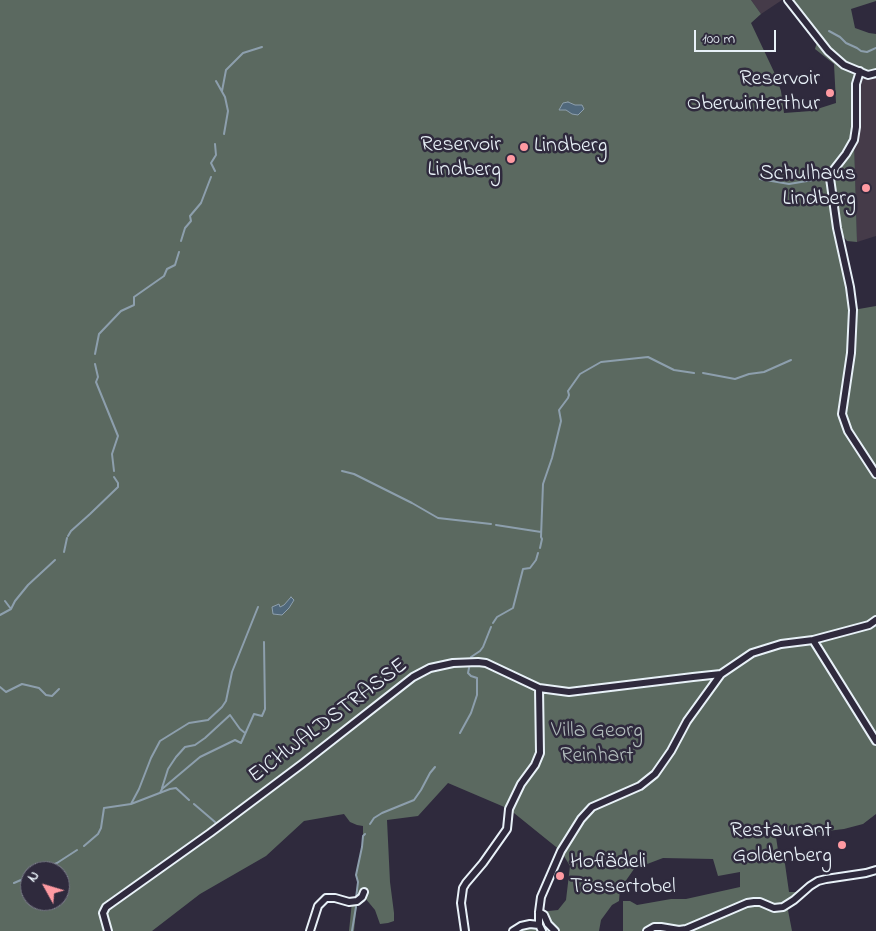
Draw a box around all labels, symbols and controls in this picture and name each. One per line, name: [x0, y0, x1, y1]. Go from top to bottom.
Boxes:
scale bar: [696, 20, 778, 52]
text: 100 m: [702, 28, 735, 50]
place label: Reservoir Oberwinterthur: [687, 67, 820, 118]
marker: Reservoir Oberwinterthur: [824, 87, 836, 99]
place label: Reservoir Lindberg: [420, 133, 501, 184]
place label: Lindberg: [534, 134, 608, 160]
marker: Lindberg: [518, 141, 530, 153]
marker: Reservoir Lindberg: [505, 153, 517, 165]
place label: Schulhaus Lindberg: [759, 162, 856, 214]
marker: Schulhaus Lindberg: [860, 182, 872, 194]
street label: EICHWALDSTRASSE: [244, 654, 414, 790]
park label: Villa Georg Reinhart: [551, 719, 643, 770]
place label: Restaurant Goldenberg: [730, 819, 832, 870]
marker: Restaurant Goldenberg: [836, 839, 848, 851]
place label: Hoflädeli Tössertobel: [570, 850, 676, 901]
north arrow: [20, 861, 70, 911]
text: N: [23, 867, 45, 887]
marker: Hoflädeli Tössertobel: [554, 870, 566, 882]

